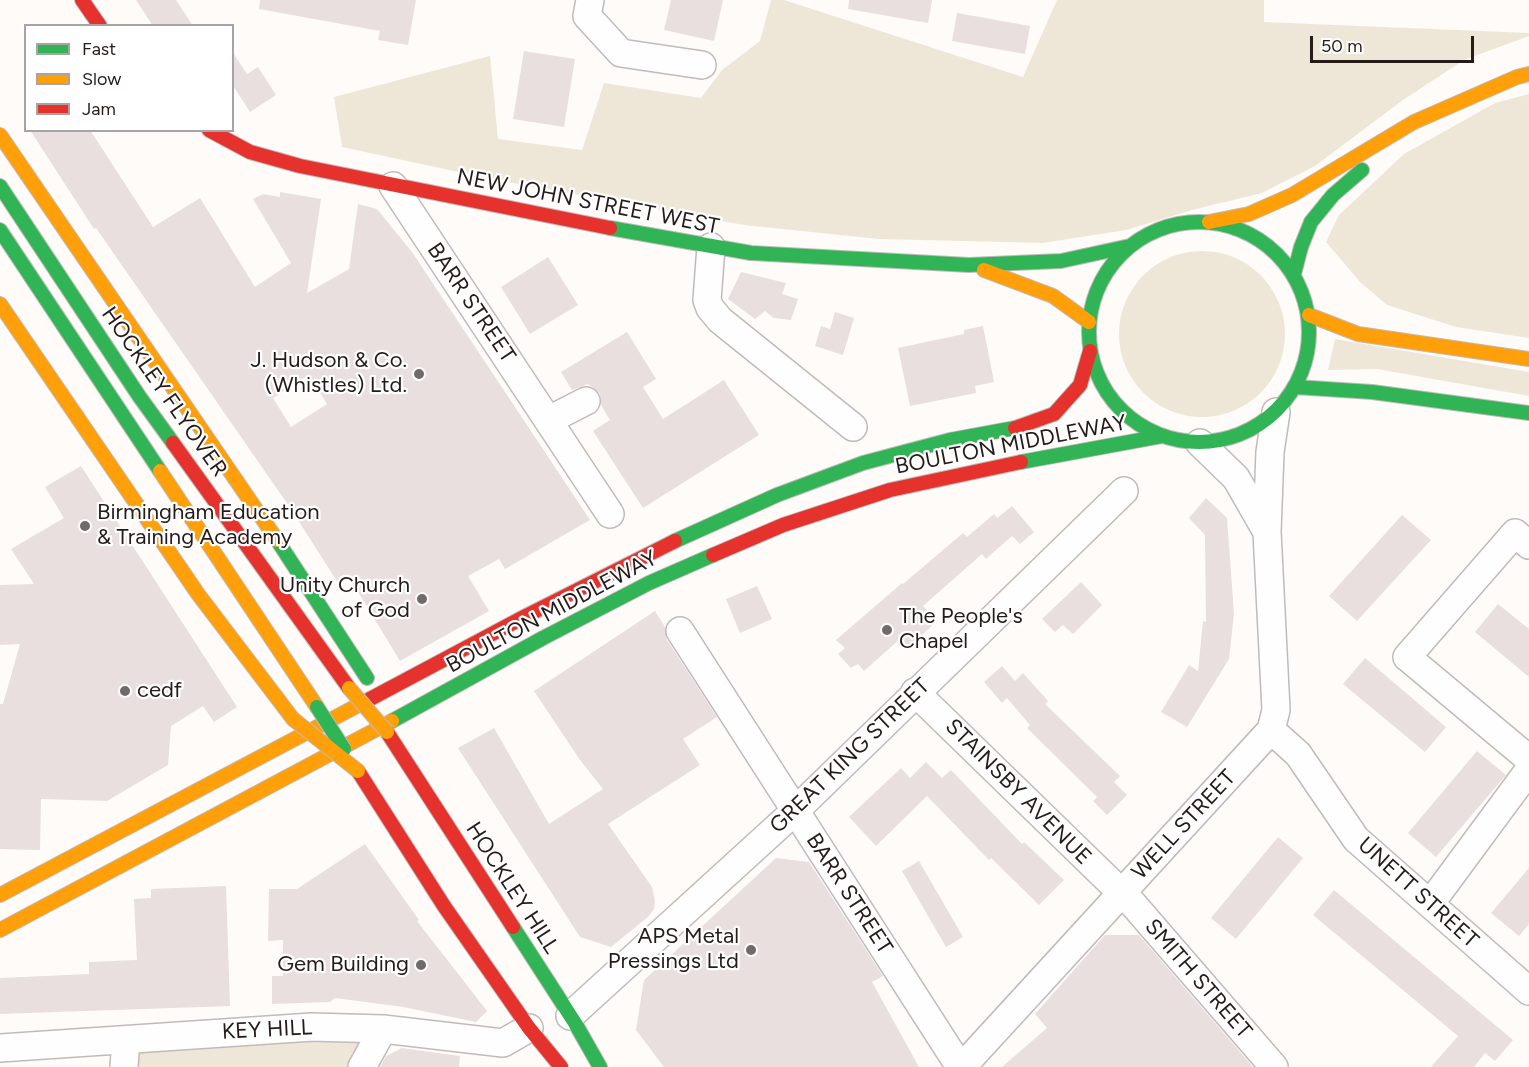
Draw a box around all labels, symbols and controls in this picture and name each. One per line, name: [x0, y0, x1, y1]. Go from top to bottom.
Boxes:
legend: [24, 24, 234, 132]
scale bar: [1313, 24, 1476, 62]
text: 50 m: [1321, 35, 1363, 57]
text: Fast: [82, 38, 116, 60]
text: Slow: [82, 68, 121, 90]
text: Jam: [82, 98, 116, 120]
street label: NEW JOHN STREET WEST: [455, 164, 721, 240]
street label: BARR STREET: [421, 238, 521, 368]
street label: HOCKLEY FLYOVER: [95, 302, 233, 482]
place label: J. Hudson & Co. (Whistles) Ltd.: [250, 348, 407, 400]
marker: J. Hudson & Co. (Whistles) Ltd.: [412, 367, 426, 381]
street label: BOULTON MIDDLEWAY: [893, 410, 1129, 480]
place label: Birmingham Education & Training Academy: [97, 500, 319, 552]
marker: Birmingham Education & Training Academy: [78, 519, 92, 533]
street label: BOULTON MIDDLEWAY: [442, 545, 662, 679]
place label: Unity Church of God: [280, 573, 410, 624]
marker: Unity Church of God: [415, 592, 429, 606]
place label: The People's Chapel: [899, 604, 1023, 656]
marker: The People's Chapel: [880, 623, 894, 637]
street label: GREAT KING STREET: [765, 673, 935, 839]
place label: cedf: [137, 678, 182, 704]
marker: cedf: [118, 684, 132, 698]
street label: STAINSBY AVENUE: [940, 714, 1096, 870]
street label: WELL STREET: [1127, 765, 1241, 885]
street label: HOCKLEY HILL: [460, 817, 564, 959]
street label: BARR STREET: [800, 829, 898, 959]
street label: UNETT STREET: [1352, 832, 1484, 954]
street label: SMITH STREET: [1139, 914, 1257, 1044]
place label: APS Metal Pressings Ltd: [608, 924, 739, 975]
marker: APS Metal Pressings Ltd: [744, 943, 758, 957]
place label: Gem Building: [277, 952, 409, 978]
marker: Gem Building: [414, 958, 428, 972]
street label: KEY HILL: [221, 1014, 313, 1046]

